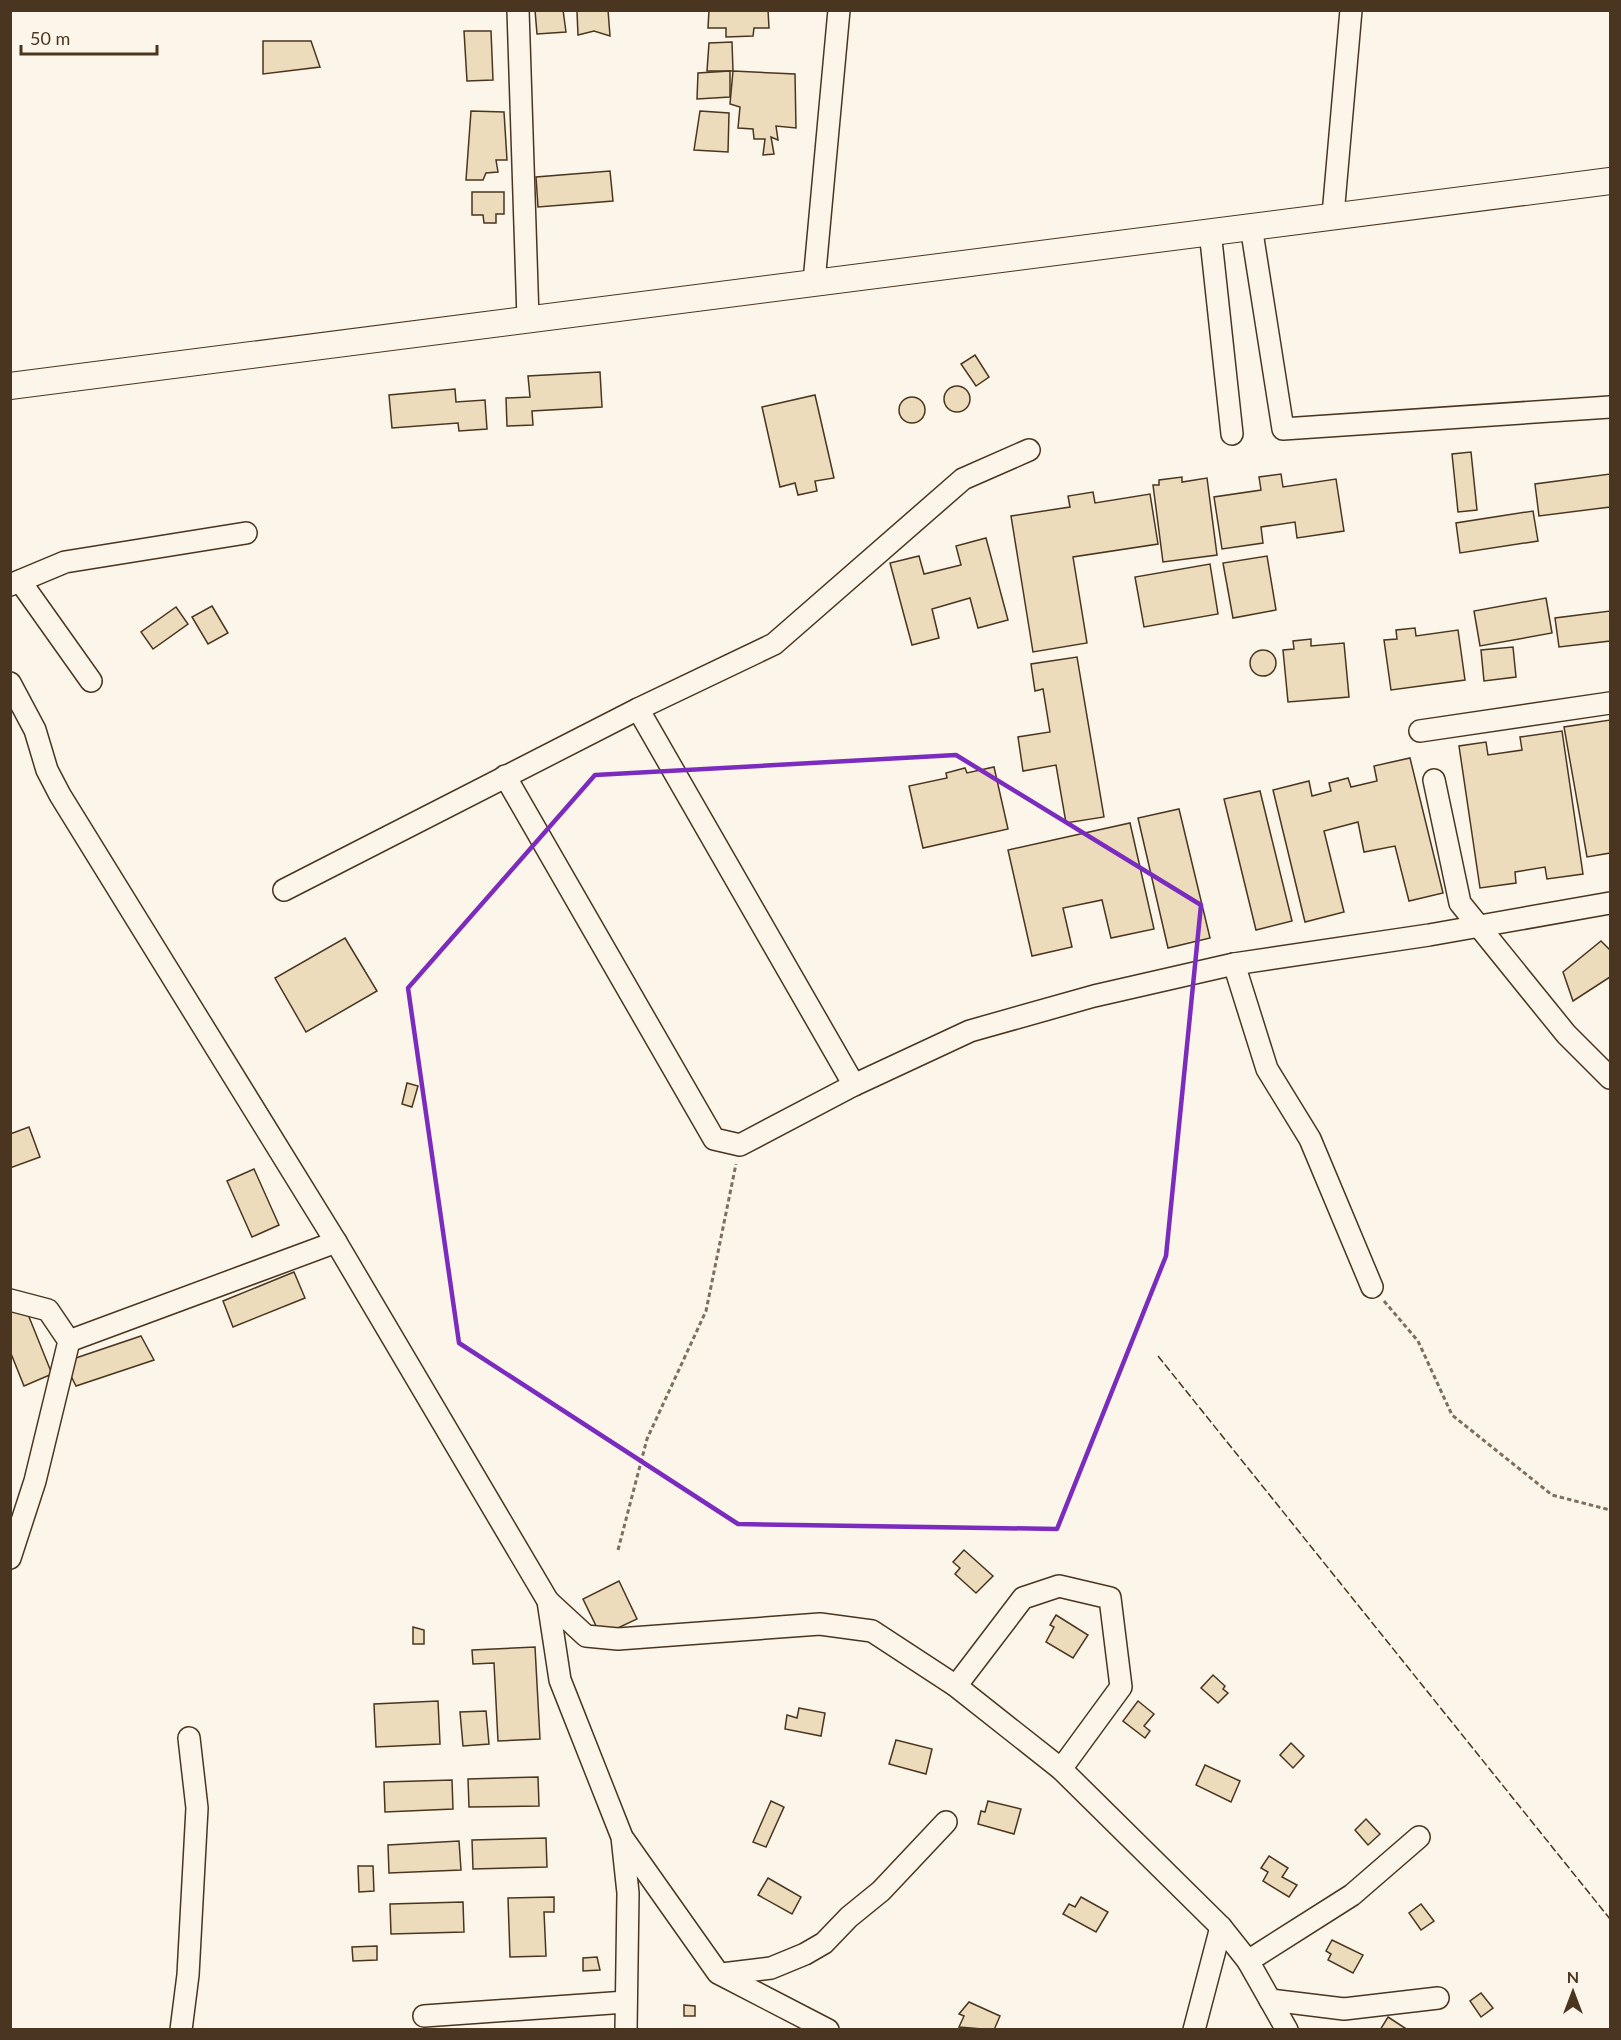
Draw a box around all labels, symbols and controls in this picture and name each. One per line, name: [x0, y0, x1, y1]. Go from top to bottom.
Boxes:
scale bar: [21, 18, 158, 56]
text: 50 m: [30, 27, 70, 49]
north arrow: [1543, 1962, 1603, 2022]
text: N: [1567, 1967, 1579, 1986]

